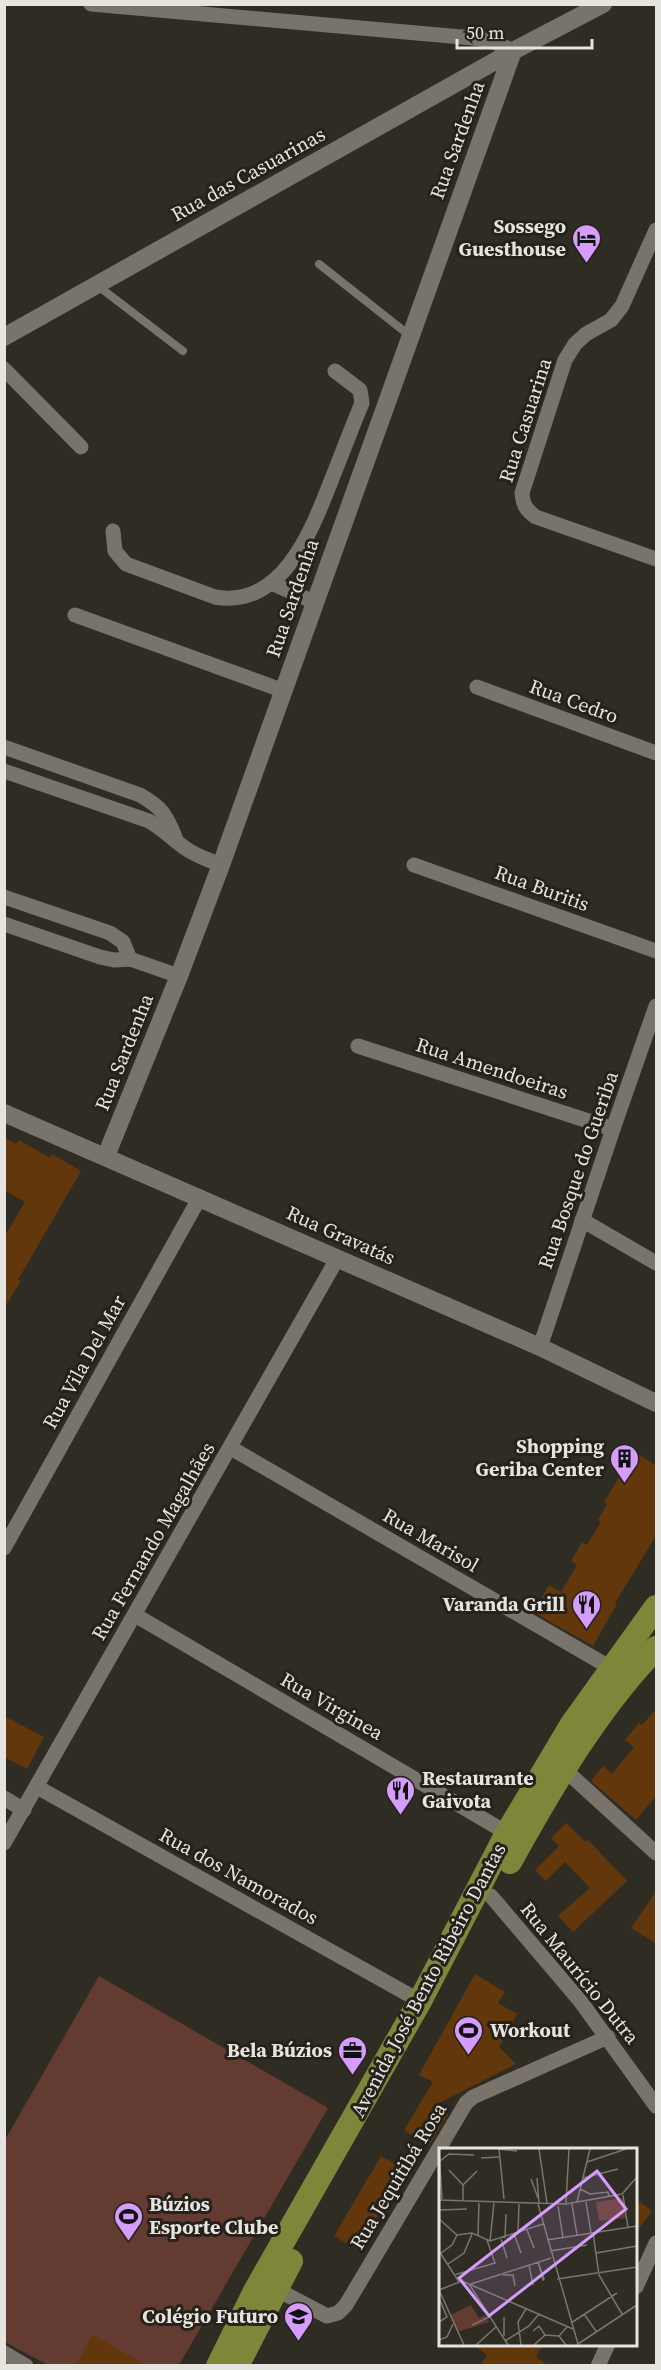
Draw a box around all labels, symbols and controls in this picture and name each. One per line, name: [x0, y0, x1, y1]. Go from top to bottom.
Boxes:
scale bar: [457, 12, 592, 50]
text: 50 m: [466, 20, 504, 45]
street label: Rua Sardenha: [423, 76, 492, 203]
street label: Rua das Casuarinas: [166, 120, 330, 228]
place label: Sossego Guesthouse: [459, 212, 566, 263]
hotel icon: Sossego Guesthouse: [571, 222, 603, 264]
street label: Rua Casuarina: [492, 353, 559, 486]
street label: Rua Sardenha: [259, 534, 326, 661]
street label: Rua Cedro: [526, 672, 622, 730]
street label: Rua Buritis: [491, 858, 593, 918]
street label: Rua Sardenha: [88, 989, 160, 1115]
street label: Rua Amendoeiras: [412, 1030, 572, 1106]
street label: Rua Bosque do Gueriba: [531, 1067, 625, 1273]
street label: Rua Gravatás: [282, 1199, 400, 1271]
street label: Rua Vila Del Mar: [36, 1290, 133, 1434]
place label: Shopping Geriba Center: [476, 1432, 605, 1483]
street label: Rua Fernando Magalhães: [85, 1437, 221, 1645]
building icon: Shopping Geriba Center: [609, 1442, 641, 1484]
street label: Rua Marisol: [378, 1501, 484, 1579]
restaurant icon: Varanda Grill: [570, 1588, 602, 1630]
place label: Varanda Grill: [442, 1590, 565, 1618]
street label: Rua Virginea: [275, 1665, 389, 1747]
place label: Restaurante Gaivota: [422, 1764, 534, 1815]
restaurant icon: Restaurante Gaivota: [385, 1774, 417, 1816]
street label: Rua dos Namorados: [154, 1821, 324, 1931]
street label: Avenida José Bento Ribeiro Dantas: [344, 1838, 512, 2122]
street label: Rua Maurício Dutra: [514, 1896, 647, 2051]
sports icon: Workout: [453, 2014, 485, 2056]
place label: Workout: [490, 2016, 571, 2044]
office icon: Bela Búzios: [337, 2034, 369, 2076]
place label: Bela Búzios: [227, 2036, 332, 2064]
street label: Rua Jequitibá Rosa: [343, 2097, 453, 2255]
inset map: [439, 2148, 637, 2346]
place label: Búzios Esporte Clube: [149, 2190, 278, 2241]
sports icon: Búzios Esporte Clube: [112, 2200, 144, 2242]
school or university icon: Colégio Futuro: [283, 2300, 315, 2342]
place label: Colégio Futuro: [142, 2302, 278, 2330]

